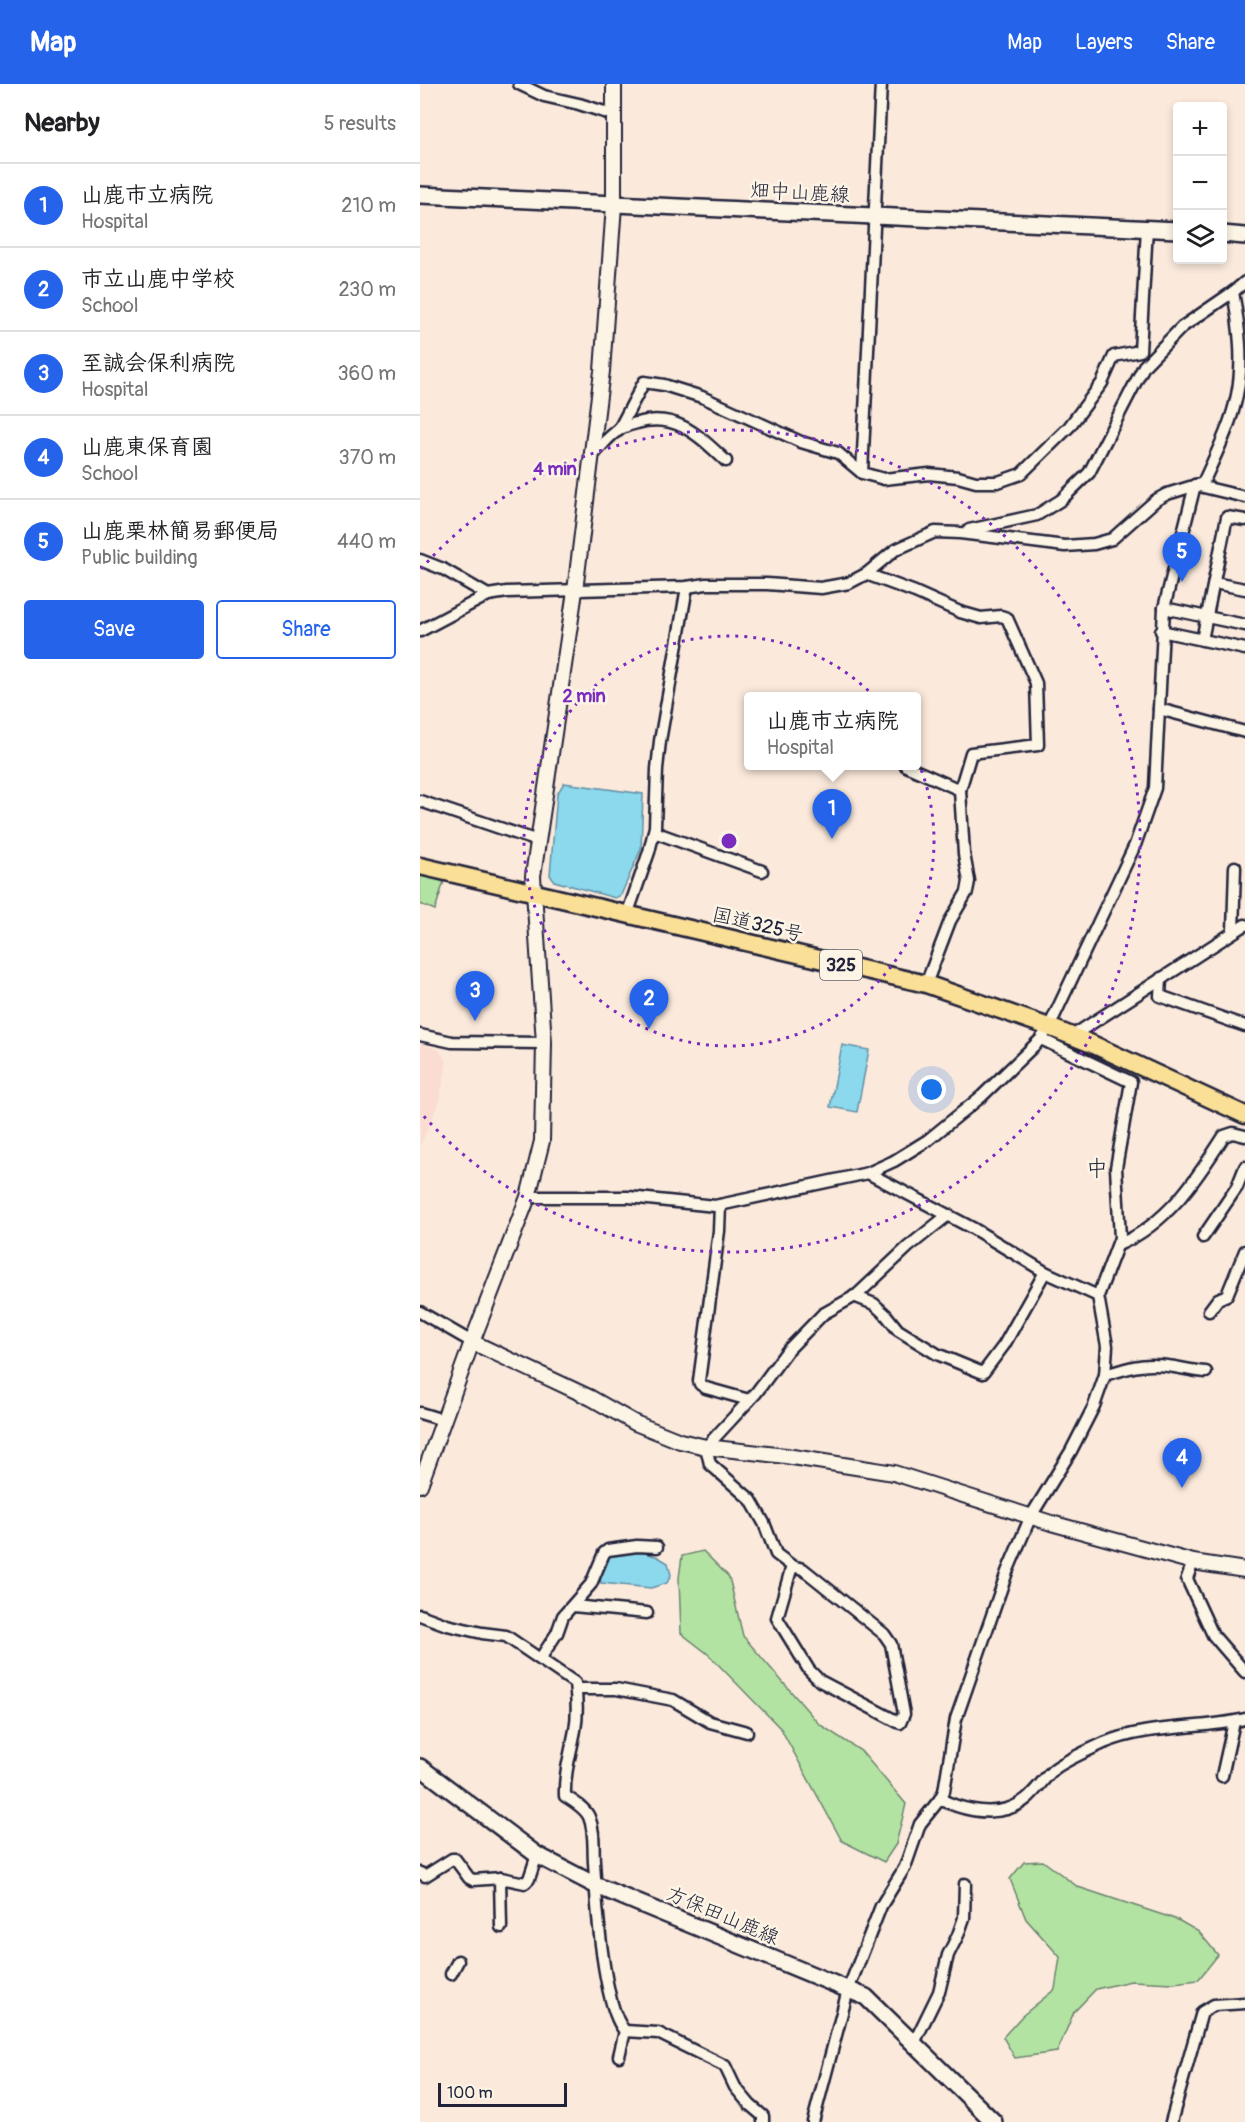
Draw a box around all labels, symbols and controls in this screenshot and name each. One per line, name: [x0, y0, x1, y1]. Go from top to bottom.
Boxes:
text: Map: [30, 25, 76, 60]
text: Map: [1007, 29, 1042, 56]
text: Layers: [1075, 29, 1133, 56]
text: Share: [1166, 29, 1215, 56]
map controls: [1173, 102, 1227, 264]
button: +: [1173, 102, 1227, 156]
text: Nearby: [24, 107, 100, 139]
text: 5 results: [324, 111, 396, 136]
button: −: [1173, 156, 1227, 210]
street label: 畑中山鹿線: [749, 177, 851, 208]
text: 山鹿市立病院: [81, 181, 213, 209]
text: 1: [40, 193, 47, 218]
text: 210 m: [341, 193, 396, 218]
text: Hospital: [81, 209, 148, 234]
button: layers: [1173, 210, 1227, 264]
text: 市立山鹿中学校: [81, 265, 235, 293]
text: 2: [38, 277, 49, 302]
text: 230 m: [339, 277, 396, 302]
text: School: [81, 293, 138, 318]
text: 至誠会保利病院: [81, 349, 235, 377]
text: 3: [38, 361, 49, 386]
text: 360 m: [337, 361, 396, 386]
text: Hospital: [81, 377, 148, 402]
text: 山鹿東保育園: [81, 433, 213, 461]
text: 4: [38, 445, 49, 470]
text: 370 m: [339, 445, 396, 470]
text: 4 min: [533, 458, 577, 481]
text: School: [81, 461, 138, 486]
text: 山鹿栗林簡易郵便局: [81, 517, 279, 545]
text: 5: [38, 529, 49, 554]
text: 440 m: [337, 529, 396, 554]
pin: 5: [1162, 532, 1202, 582]
text: Public building: [81, 545, 197, 570]
button: Save: [24, 600, 204, 659]
button: Share: [216, 600, 396, 659]
text: 2 min: [562, 685, 606, 708]
popup: [744, 692, 921, 770]
text: 山鹿市立病院: [766, 707, 899, 735]
text: Hospital: [766, 735, 834, 760]
pin: 1: [812, 790, 852, 839]
centre of rings: [719, 831, 739, 851]
street label: 国道325号: [710, 902, 806, 947]
road number: 325: [820, 950, 862, 980]
pin: 3: [456, 972, 494, 1021]
pin: 2: [630, 980, 668, 1029]
your location: [917, 1075, 946, 1104]
district label: 中: [1086, 1155, 1108, 1183]
pin: 4: [1162, 1438, 1202, 1488]
street label: 方保田山鹿線: [663, 1881, 783, 1950]
scale bar: [438, 2080, 567, 2108]
text: 100 m: [447, 2083, 493, 2103]

